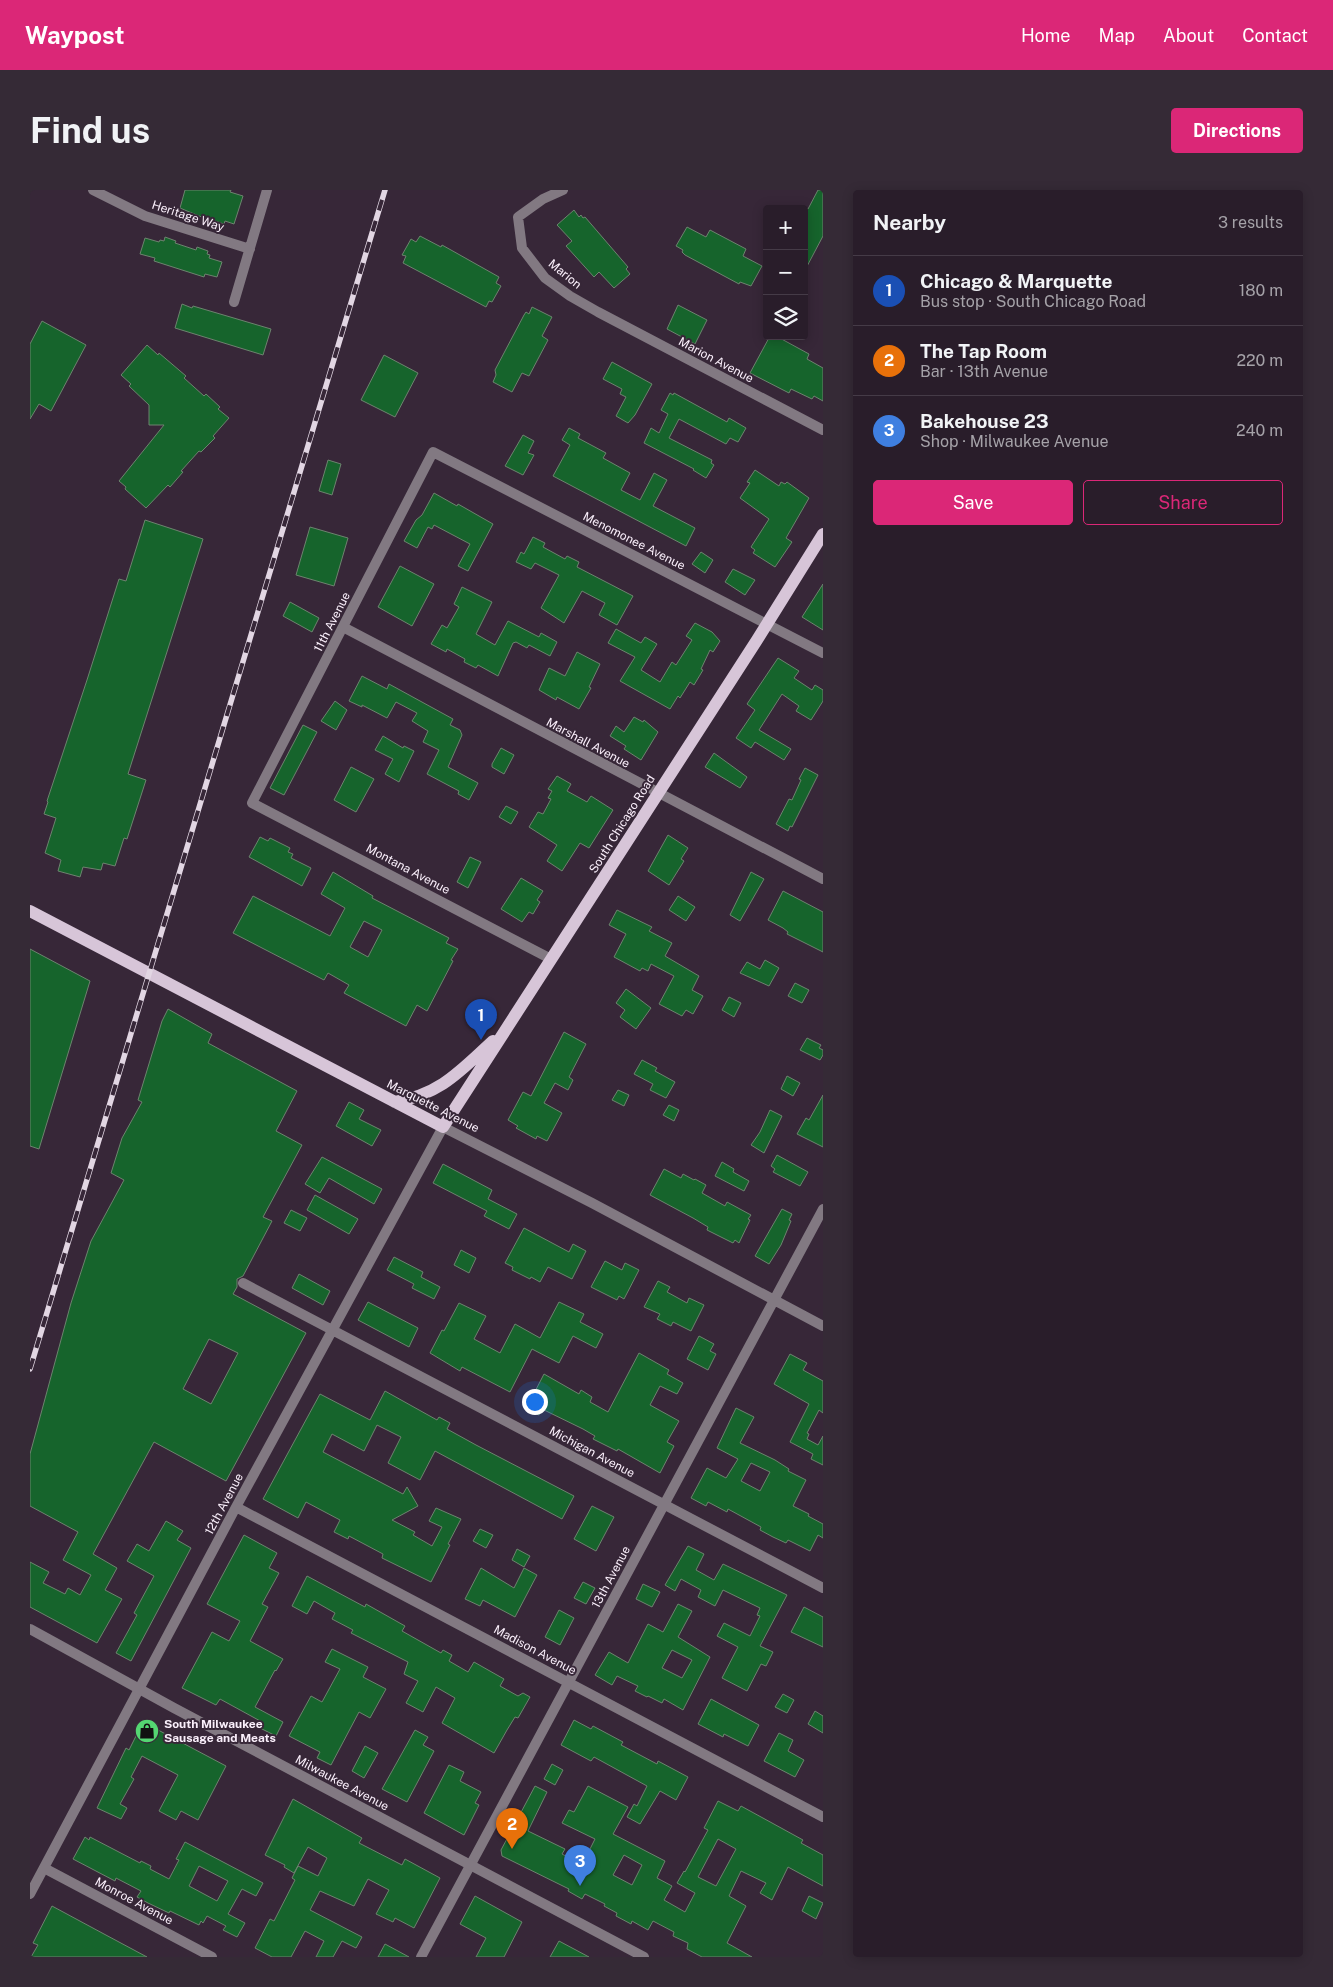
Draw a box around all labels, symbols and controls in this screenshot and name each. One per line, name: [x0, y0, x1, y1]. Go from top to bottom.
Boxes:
text: Waypost: [25, 21, 125, 49]
text: Home: [1021, 25, 1071, 46]
text: Map: [1099, 25, 1135, 46]
text: About: [1163, 25, 1214, 46]
text: Contact: [1242, 25, 1308, 46]
button: Directions: [1171, 108, 1303, 153]
text: Find us: [30, 110, 150, 151]
street label: Heritage Way: [150, 198, 226, 234]
map controls: [763, 205, 808, 340]
button: +: [763, 205, 808, 250]
text: Nearby: [873, 210, 946, 235]
text: 3 results: [1218, 213, 1283, 232]
button: −: [763, 250, 808, 295]
street label: Marion: [546, 256, 584, 292]
text: Chicago & Marquette: [920, 270, 1112, 292]
text: 1: [886, 281, 892, 300]
text: 180 m: [1239, 281, 1283, 300]
text: Bus stop · South Chicago Road: [920, 292, 1146, 311]
button: layers: [763, 295, 808, 340]
street label: Marion Avenue: [676, 334, 756, 386]
text: The Tap Room: [920, 340, 1047, 362]
text: 2: [884, 351, 894, 370]
text: 220 m: [1236, 351, 1283, 370]
text: Bar · 13th Avenue: [920, 362, 1048, 381]
text: Bakehouse 23: [920, 410, 1049, 432]
text: 3: [884, 421, 894, 440]
text: 240 m: [1236, 421, 1283, 440]
text: Shop · Milwaukee Avenue: [920, 432, 1109, 451]
button: Save: [873, 480, 1073, 525]
button: Share: [1083, 480, 1283, 525]
street label: Menomonee Avenue: [581, 509, 688, 573]
street label: 11th Avenue: [311, 589, 353, 654]
street label: Marshall Avenue: [544, 715, 632, 771]
street label: South Chicago Road: [586, 772, 658, 876]
street label: Montana Avenue: [364, 841, 452, 897]
pin: 1: [465, 999, 497, 1040]
street label: Marquette Avenue: [384, 1077, 482, 1135]
your location: [522, 1389, 548, 1415]
street label: Michigan Avenue: [547, 1424, 637, 1481]
street label: 12th Avenue: [202, 1471, 246, 1537]
street label: 13th Avenue: [589, 1543, 633, 1610]
street label: Madison Avenue: [491, 1622, 579, 1678]
place label: South Milwaukee Sausage and Meats: [164, 1717, 276, 1745]
shop icon: South Milwaukee Sausage and Meats: [134, 1718, 160, 1744]
street label: Milwaukee Avenue: [293, 1752, 391, 1814]
pin: 2: [496, 1808, 528, 1849]
pin: 3: [564, 1845, 596, 1886]
street label: Monroe Avenue: [93, 1875, 176, 1928]

